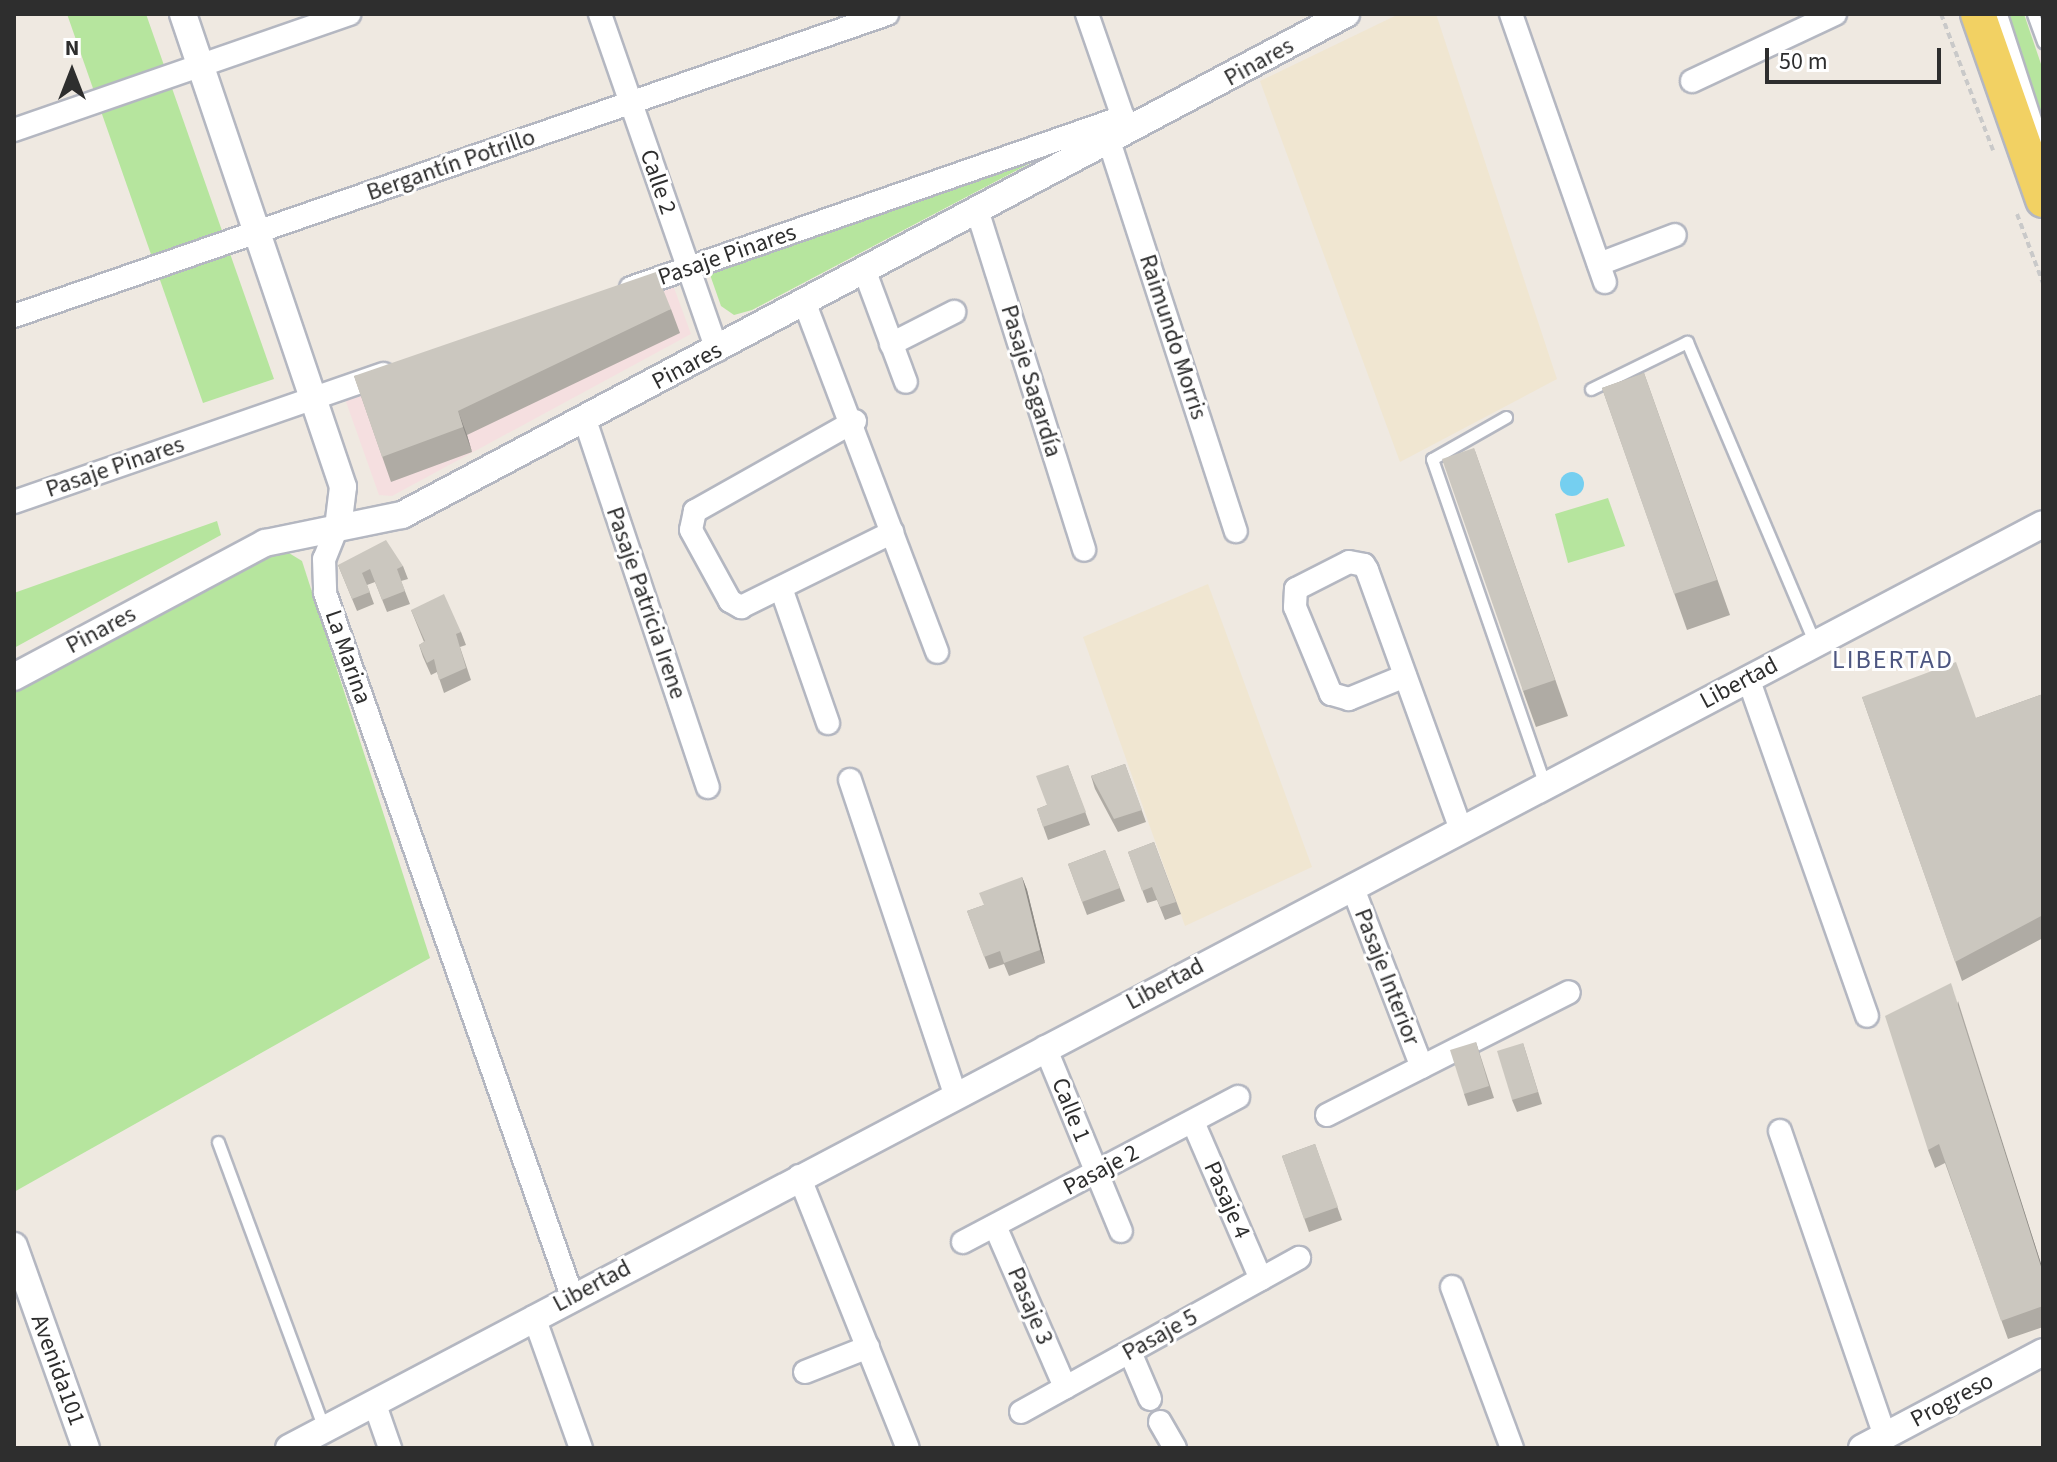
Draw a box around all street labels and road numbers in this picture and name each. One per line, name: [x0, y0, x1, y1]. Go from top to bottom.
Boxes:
street label: Pinares: [1219, 31, 1299, 93]
street label: Bergantín Potrillo: [363, 123, 539, 207]
street label: Calle 2: [634, 146, 682, 218]
street label: Pasaje Pinares: [654, 218, 800, 292]
street label: Raimundo Morris: [1133, 251, 1213, 423]
street label: Pasaje Sagardía: [994, 301, 1068, 461]
street label: Pinares: [647, 336, 727, 396]
street label: Pasaje Pinares: [42, 430, 188, 504]
street label: Pasaje Patricia Irene: [600, 503, 692, 703]
street label: Pinares: [61, 600, 141, 660]
street label: La Marina: [319, 606, 377, 708]
street label: Libertad: [1695, 651, 1783, 715]
street label: Pasaje Interior: [1348, 905, 1426, 1049]
street label: Libertad: [1121, 952, 1209, 1016]
street label: Calle 1: [1045, 1074, 1097, 1146]
street label: Pasaje 2: [1058, 1138, 1144, 1202]
street label: Pasaje 4: [1197, 1157, 1257, 1243]
street label: Libertad: [548, 1254, 636, 1318]
street label: Pasaje 3: [1001, 1263, 1059, 1349]
street label: Pasaje 5: [1117, 1303, 1203, 1367]
street label: Avenida101: [25, 1311, 91, 1429]
street label: Progreso: [1906, 1366, 1998, 1434]

